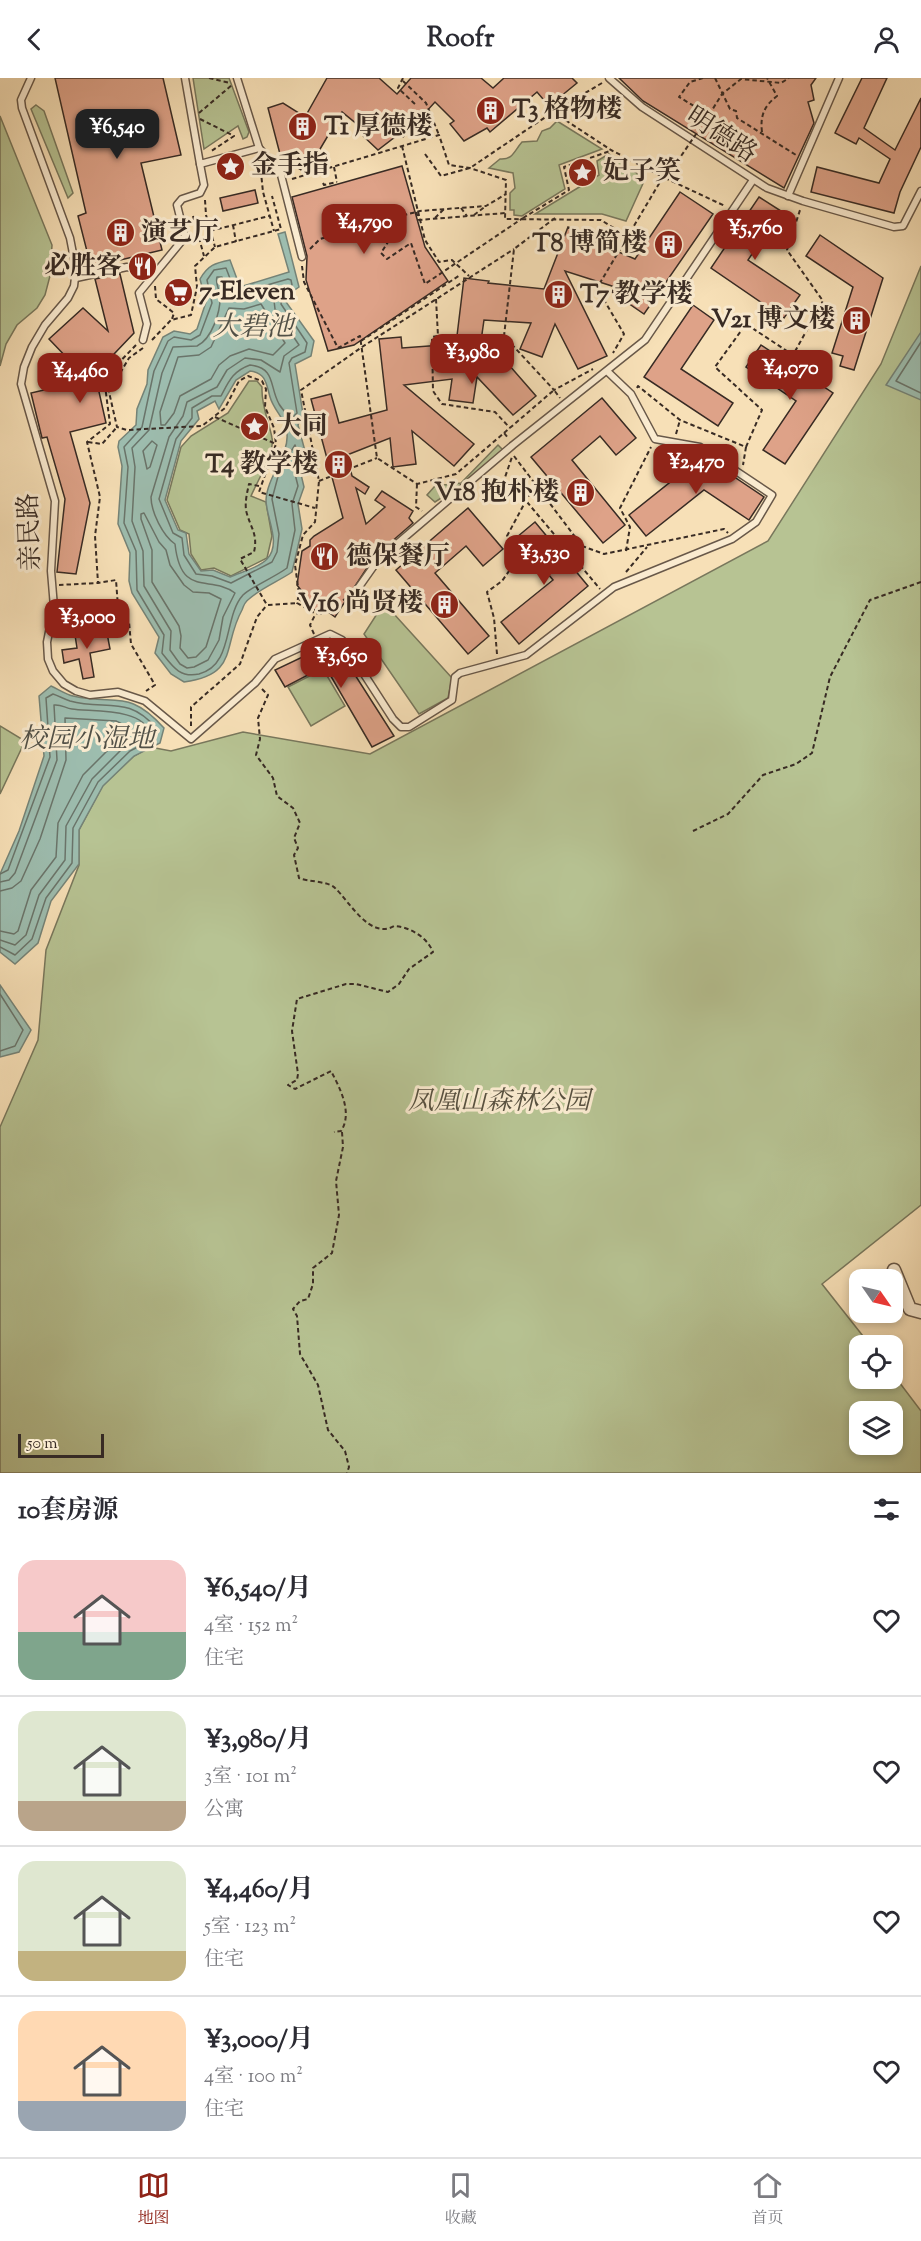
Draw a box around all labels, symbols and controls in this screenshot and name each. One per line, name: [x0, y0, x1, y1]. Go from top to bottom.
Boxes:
text: Roofr: [427, 20, 494, 59]
icon: back: [18, 23, 51, 56]
icon: person: [870, 23, 903, 56]
place label: T3 格物楼: [512, 92, 622, 129]
building icon: T3 格物楼: [475, 94, 507, 126]
street label: 明德路: [678, 99, 764, 173]
pin: ¥6,540: [68, 109, 166, 160]
place label: T1 厚德楼: [324, 109, 432, 146]
building icon: T1 厚德楼: [287, 111, 319, 143]
text: ¥6,540: [89, 114, 145, 143]
place label: 金手指: [251, 148, 329, 185]
place icon: 金手指: [214, 150, 246, 182]
place label: 妃子笑: [603, 154, 681, 191]
place icon: 妃子笑: [566, 156, 598, 188]
pin: ¥4,790: [315, 204, 413, 255]
text: ¥4,790: [336, 209, 392, 238]
pin: ¥5,760: [706, 210, 804, 261]
place label: 演艺厅: [141, 215, 219, 252]
text: ¥5,760: [727, 215, 783, 244]
building icon: 演艺厅: [104, 217, 136, 249]
place label: T8 博简楼: [532, 226, 647, 263]
building icon: T8 博简楼: [652, 228, 684, 260]
place label: 必胜客: [44, 249, 122, 286]
restaurant icon: 必胜客: [127, 251, 159, 283]
place label: 7-Eleven: [199, 274, 296, 311]
supermarket icon: 7-Eleven: [162, 276, 194, 308]
place label: T7 教学楼: [580, 277, 693, 314]
building icon: T7 教学楼: [543, 279, 575, 311]
place label: V21 博文楼: [711, 302, 835, 339]
building icon: V21 博文楼: [840, 304, 872, 336]
water label: 大碧池: [213, 309, 296, 348]
pin: ¥3,980: [423, 334, 521, 385]
text: ¥3,980: [444, 339, 500, 368]
pin: ¥4,070: [741, 350, 839, 401]
pin: ¥4,460: [31, 353, 129, 404]
text: ¥4,070: [762, 355, 819, 384]
text: ¥4,460: [51, 358, 109, 387]
place label: 大同: [276, 409, 328, 446]
place icon: 大同: [239, 411, 271, 443]
pin: ¥2,470: [647, 444, 745, 495]
place label: T4 教学楼: [205, 447, 318, 484]
building icon: T4 教学楼: [323, 449, 355, 481]
text: ¥2,470: [667, 449, 725, 478]
place label: V18 抱朴楼: [434, 475, 559, 512]
building icon: V18 抱朴楼: [564, 477, 596, 509]
street label: 亲民路: [11, 492, 51, 572]
pin: ¥3,530: [495, 535, 593, 586]
place label: 德保餐厅: [346, 539, 450, 576]
text: ¥3,530: [518, 540, 570, 569]
restaurant icon: 德保餐厅: [309, 541, 341, 573]
place label: V16 尚贤楼: [298, 586, 423, 623]
building icon: V16 尚贤楼: [428, 588, 460, 620]
pin: ¥3,000: [38, 599, 136, 650]
text: ¥3,000: [58, 604, 116, 633]
pin: ¥3,650: [292, 638, 390, 689]
text: ¥3,650: [315, 643, 367, 672]
water label: 校园小湿地: [20, 721, 157, 760]
park label: 凤凰山森林公园: [408, 1084, 594, 1121]
north arrow: [849, 1269, 903, 1323]
map controls: [849, 1269, 903, 1455]
button: locate: [849, 1335, 903, 1389]
button: layers: [849, 1401, 903, 1455]
scale bar: [18, 1431, 104, 1458]
text: 50 m: [27, 1433, 58, 1456]
text: 10套房源: [18, 1493, 118, 1530]
icon: filters: [870, 1493, 903, 1526]
text: ¥6,540/月: [204, 1571, 312, 1608]
icon: home: [66, 1584, 138, 1656]
icon: heart: [870, 1604, 903, 1637]
text: 4室 · 152 m²: [204, 1612, 298, 1641]
text: 住宅: [204, 1645, 244, 1674]
text: ¥3,980/月: [204, 1722, 312, 1759]
icon: home: [66, 1735, 138, 1807]
icon: heart: [870, 1755, 903, 1788]
text: 3室 · 101 m²: [204, 1763, 297, 1792]
text: 公寓: [204, 1796, 244, 1825]
text: ¥4,460/月: [204, 1872, 314, 1909]
icon: home: [66, 1885, 138, 1957]
icon: heart: [870, 1905, 903, 1938]
text: 5室 · 123 m²: [204, 1913, 296, 1942]
text: 住宅: [204, 1946, 244, 1975]
text: ¥3,000/月: [204, 2022, 314, 2059]
icon: home: [66, 2035, 138, 2107]
icon: heart: [870, 2055, 903, 2088]
text: 4室 · 100 m²: [204, 2063, 303, 2092]
text: 住宅: [204, 2096, 244, 2125]
tab: 地图: [137, 2169, 170, 2231]
tab: 收藏: [444, 2169, 477, 2231]
tab: 首页: [751, 2169, 784, 2231]

